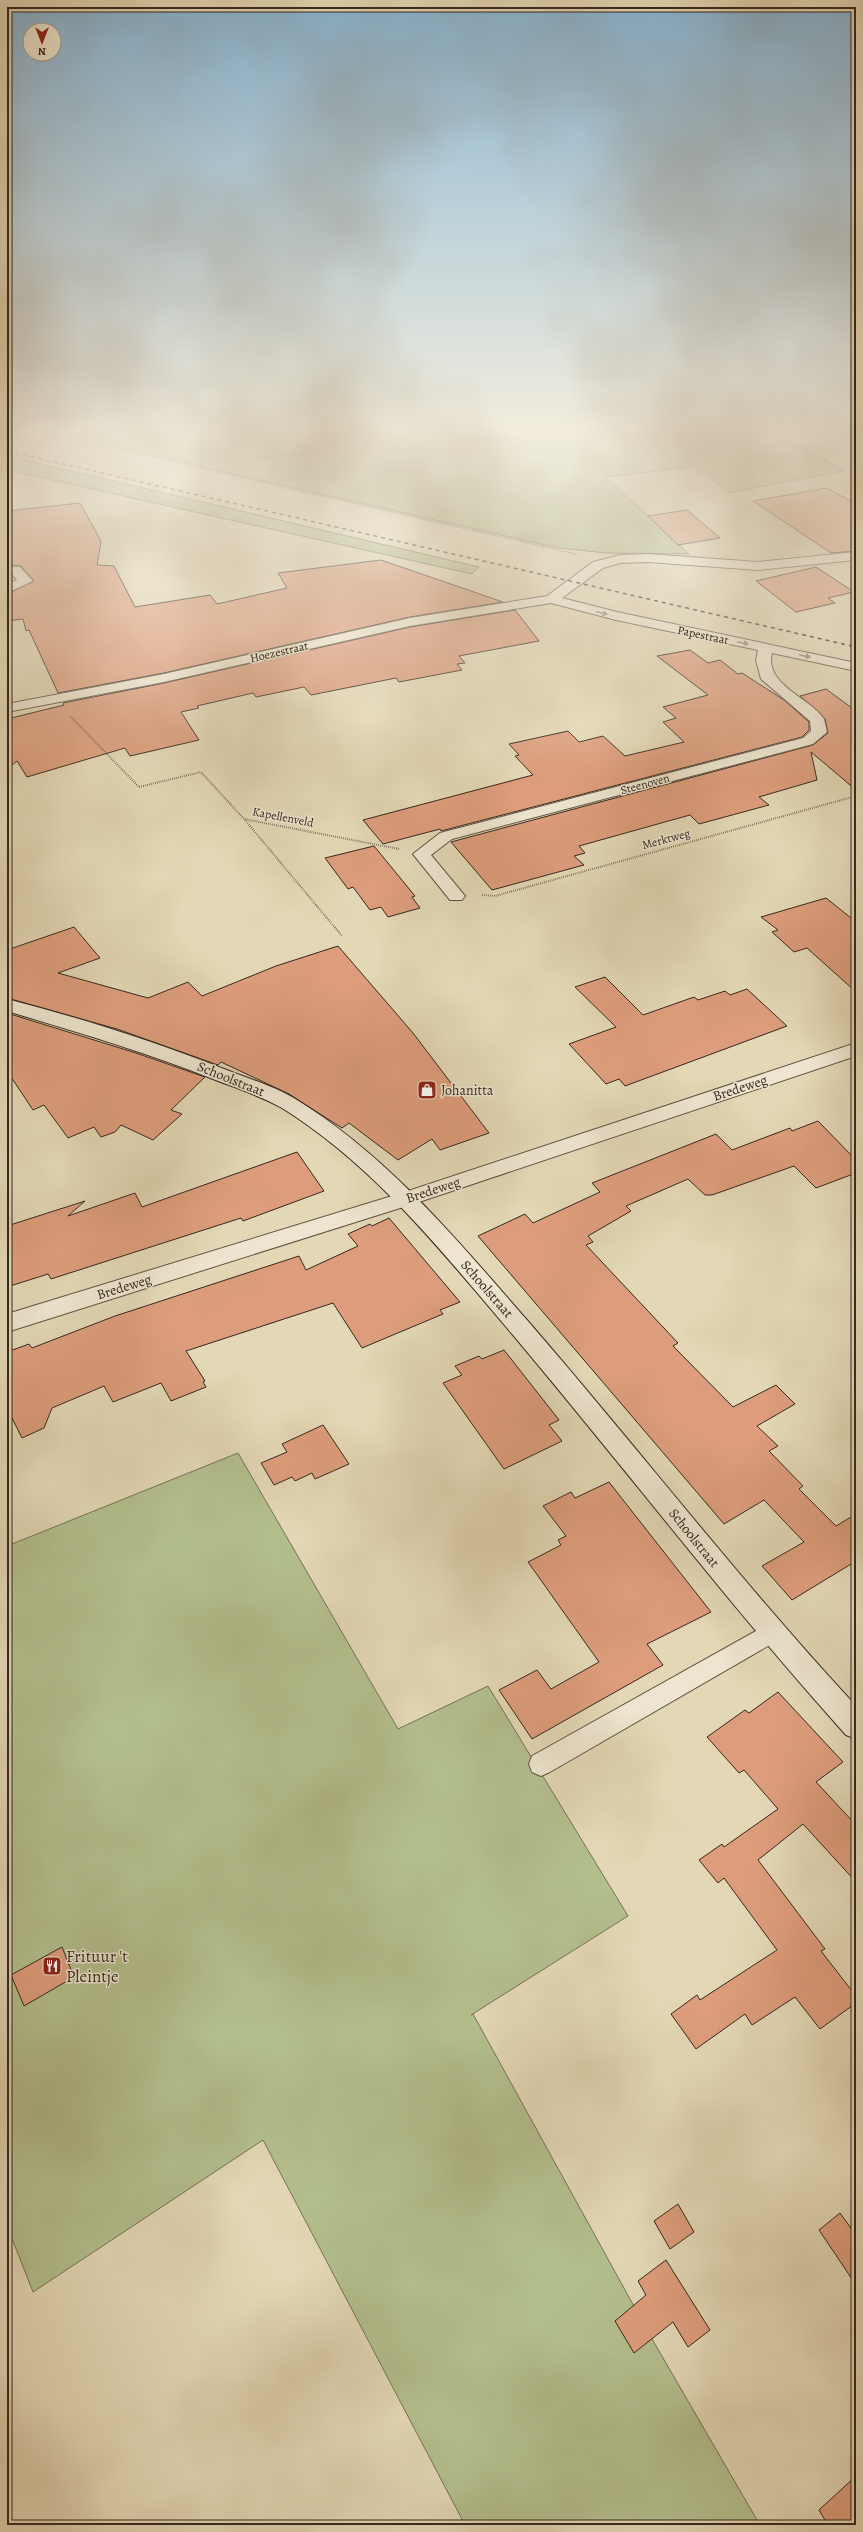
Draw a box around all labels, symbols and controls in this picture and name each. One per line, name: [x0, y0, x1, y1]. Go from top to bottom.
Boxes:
north arrow: [22, 22, 62, 62]
text: N: [38, 44, 46, 59]
one-way arrow: [596, 610, 609, 616]
street label: Papestraat: [676, 622, 730, 648]
street label: Hoezestraat: [248, 638, 310, 666]
one-way arrow: [737, 640, 749, 646]
one-way arrow: [798, 653, 811, 659]
street label: Steenoven: [619, 770, 672, 798]
street label: Kapellenveld: [251, 803, 316, 831]
street label: Merktweg: [640, 825, 692, 853]
street label: Schoolstraat: [194, 1057, 268, 1101]
street label: Bredeweg: [710, 1070, 770, 1106]
shop icon: Johanitta: [416, 1079, 438, 1101]
place label: Johanitta: [441, 1081, 494, 1100]
street label: Bredeweg: [403, 1172, 463, 1208]
street label: Schoolstraat: [457, 1256, 518, 1322]
street label: Bredeweg: [94, 1270, 154, 1304]
street label: Schoolstraat: [664, 1504, 724, 1572]
place label: Frituur 't Pleintje: [66, 1945, 128, 1988]
restaurant icon: Frituur 't Pleintje: [41, 1955, 63, 1977]

